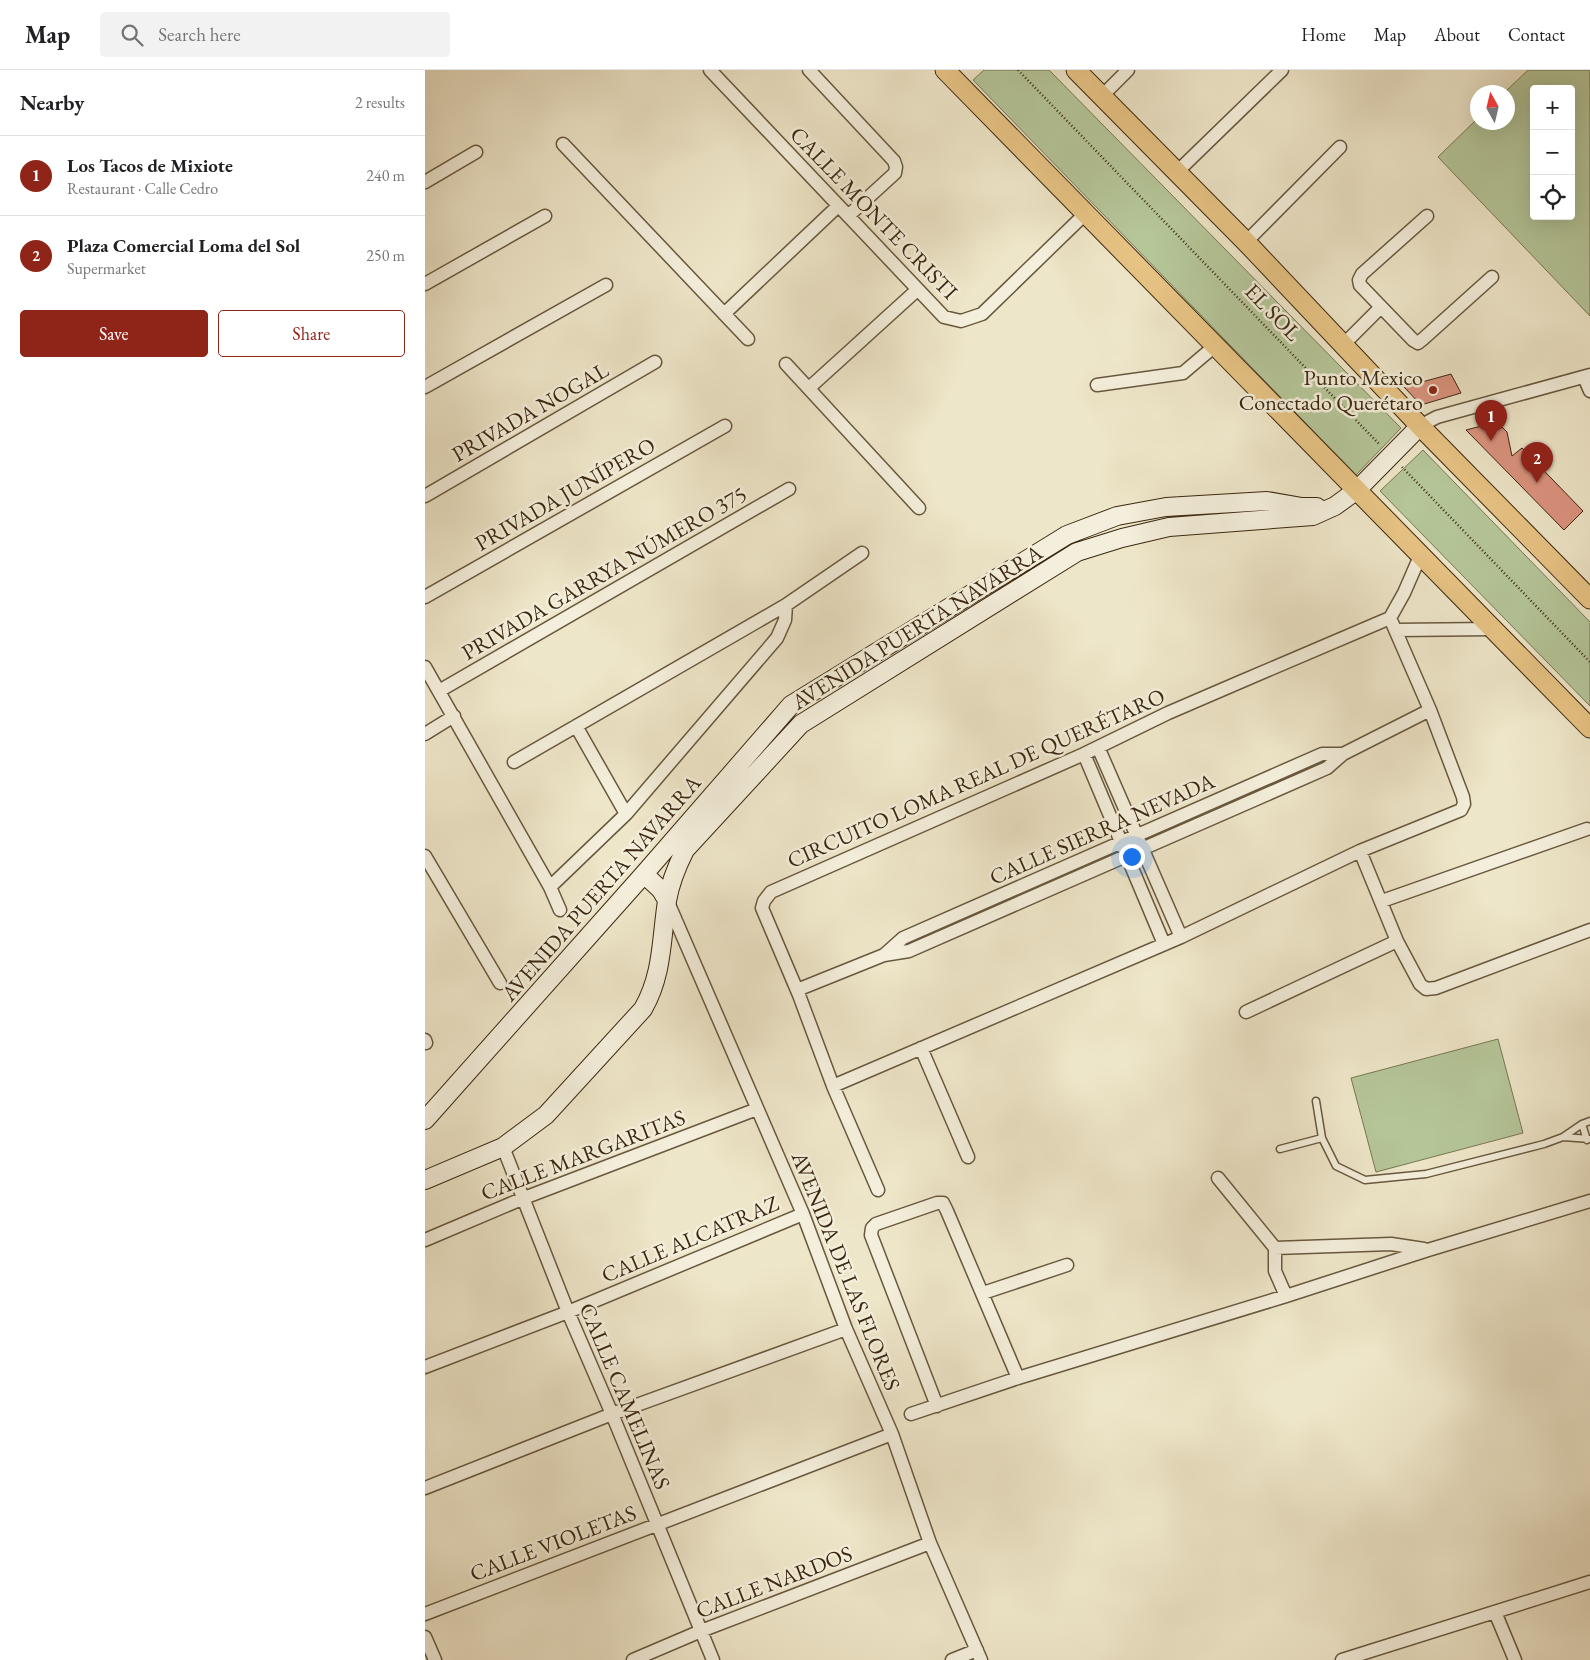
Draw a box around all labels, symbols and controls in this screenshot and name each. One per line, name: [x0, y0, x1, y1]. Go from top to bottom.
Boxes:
search box: [100, 12, 450, 57]
text: Map: [25, 19, 70, 50]
icon: search: [118, 21, 146, 49]
text: Search here: [158, 22, 241, 47]
text: Home: [1301, 23, 1346, 46]
text: Map: [1374, 23, 1406, 46]
text: About: [1434, 23, 1480, 46]
text: Contact: [1508, 23, 1565, 46]
north arrow: [1470, 85, 1515, 130]
map controls: [1530, 85, 1575, 220]
button: +: [1530, 85, 1575, 130]
text: Nearby: [20, 89, 84, 116]
text: 2 results: [355, 92, 405, 113]
street label: CALLE MONTE CRISTI: [784, 120, 965, 306]
button: −: [1530, 130, 1575, 175]
text: Los Tacos de Mixiote: [67, 153, 233, 178]
text: 1: [32, 165, 40, 186]
text: 240 m: [366, 165, 405, 186]
button: locate: [1530, 175, 1575, 220]
text: Restaurant · Calle Cedro: [67, 178, 218, 199]
text: Plaza Comercial Loma del Sol: [67, 233, 300, 258]
text: 2: [32, 245, 40, 266]
text: 250 m: [366, 245, 405, 266]
text: Supermarket: [67, 258, 146, 279]
street label: EL SOL: [1238, 277, 1308, 347]
button: Save: [20, 310, 208, 357]
button: Share: [218, 310, 405, 357]
street label: PRIVADA NOGAL: [446, 355, 614, 469]
place label: Punto Mexico Conectado Querétaro: [1239, 363, 1423, 417]
marker: Punto Mexico Conectado Querétaro: [1427, 384, 1439, 396]
pin: 1: [1475, 400, 1507, 441]
street label: PRIVADA JUNÍPERO: [470, 431, 660, 557]
pin: 2: [1521, 442, 1553, 483]
street label: PRIVADA GARRYA NÚMERO 375: [456, 479, 752, 667]
street label: AVENIDA PUERTA NAVARRA: [785, 537, 1049, 717]
street label: CIRCUITO LOMA REAL DE QUERÉTARO: [782, 681, 1170, 875]
street label: CALLE SIERRA NEVADA: [985, 766, 1220, 892]
street label: AVENIDA PUERTA NAVARRA: [494, 768, 708, 1008]
your location: [1119, 844, 1145, 870]
street label: CALLE MARGARITAS: [477, 1103, 689, 1207]
street label: AVENIDA DE LAS FLORES: [784, 1146, 907, 1395]
street label: CALLE ALCATRAZ: [597, 1189, 783, 1289]
street label: CALLE CAMELINAS: [573, 1298, 677, 1494]
street label: CALLE VIOLETAS: [466, 1498, 640, 1588]
street label: CALLE NARDOS: [692, 1539, 856, 1625]

